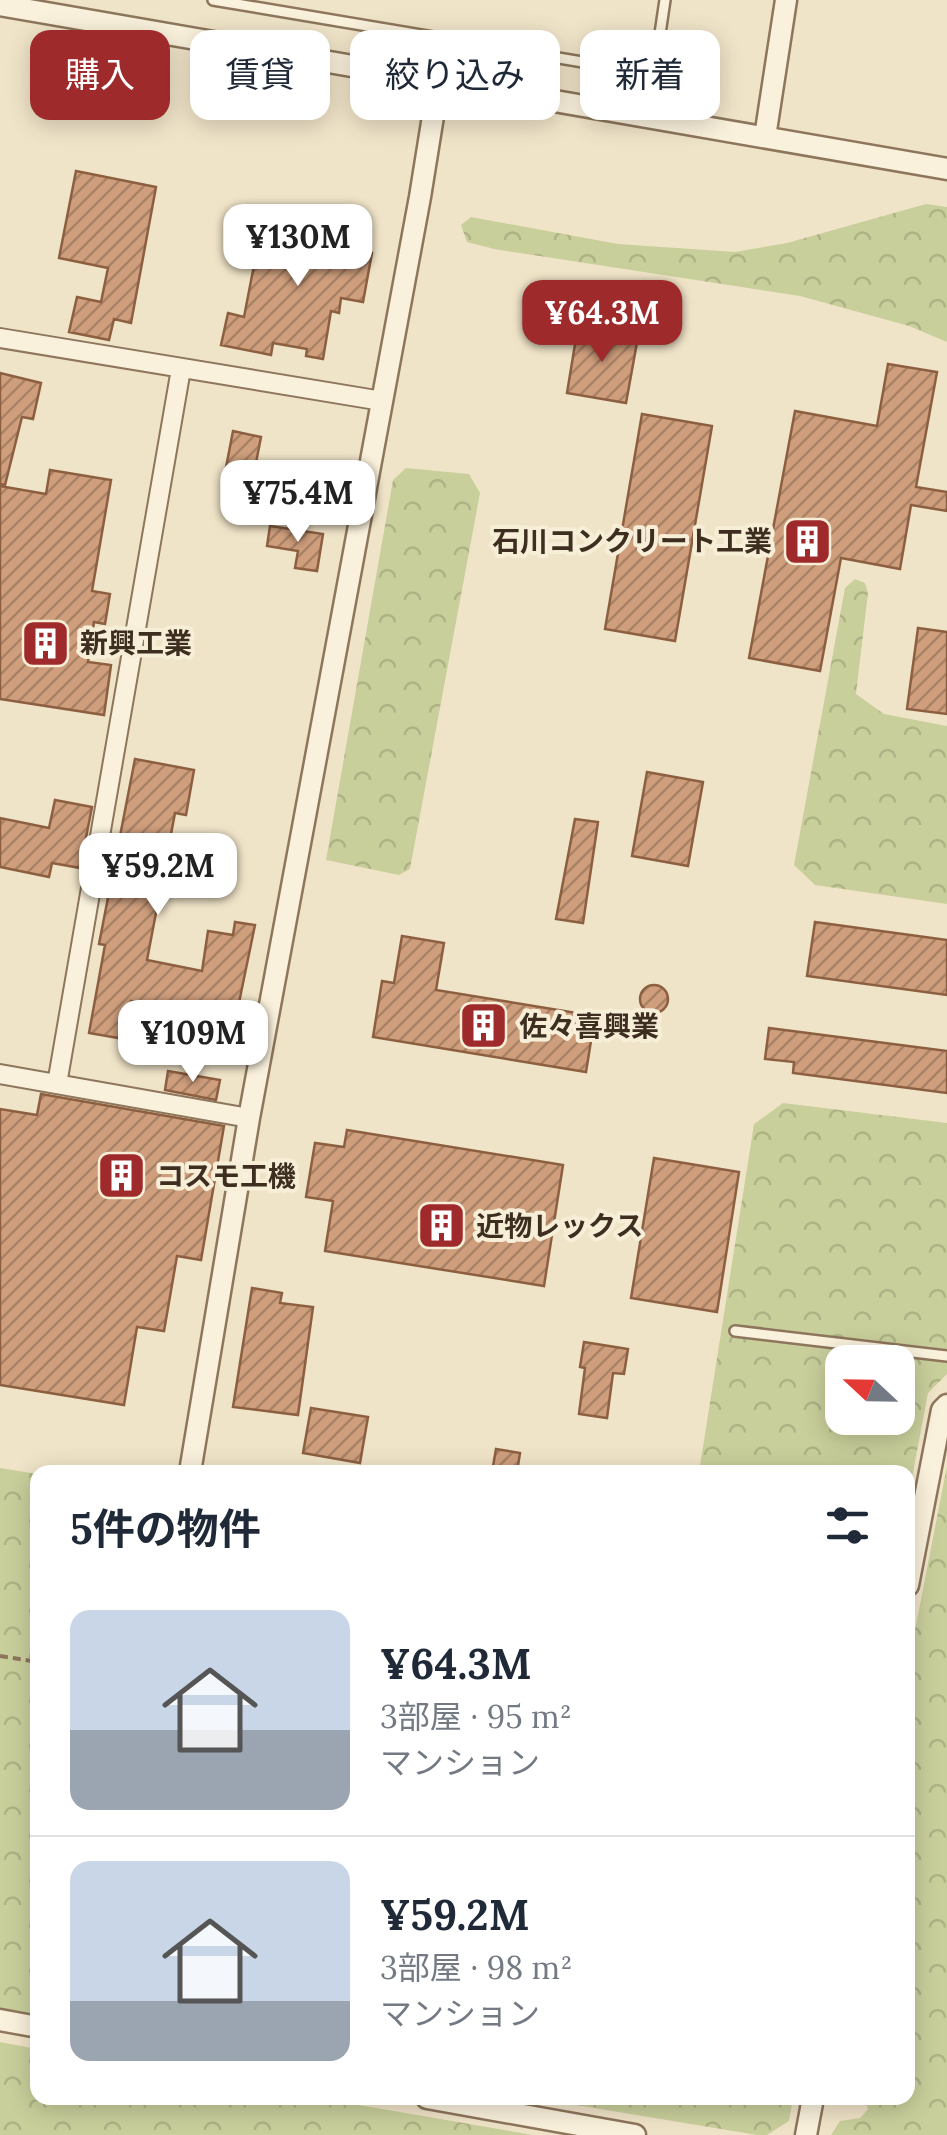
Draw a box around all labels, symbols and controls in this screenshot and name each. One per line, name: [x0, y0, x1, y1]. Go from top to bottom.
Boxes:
chip: 購入: [30, 30, 170, 120]
chip: 賃貸: [190, 30, 330, 120]
chip: 絞り込み: [350, 30, 560, 120]
chip: 新着: [580, 30, 720, 120]
pin: ¥130M: [228, 204, 368, 289]
text: ¥130M: [245, 216, 351, 257]
pin: ¥64.3M: [521, 280, 683, 365]
text: ¥64.3M: [544, 292, 660, 333]
pin: ¥75.4M: [217, 460, 379, 545]
text: ¥75.4M: [242, 472, 354, 513]
building icon: 石川コンクリート工業: [781, 515, 833, 567]
place label: 石川コンクリート工業: [492, 523, 772, 559]
building icon: 新興工業: [19, 617, 71, 669]
place label: 新興工業: [80, 625, 192, 661]
pin: ¥59.2M: [77, 833, 239, 918]
text: ¥59.2M: [101, 845, 215, 886]
pin: ¥109M: [123, 1000, 263, 1085]
building icon: 佐々喜興業: [458, 1000, 510, 1052]
place label: 佐々喜興業: [519, 1008, 659, 1044]
text: ¥109M: [140, 1012, 246, 1053]
building icon: コスモ工機: [95, 1150, 147, 1202]
place label: コスモ工機: [156, 1158, 296, 1194]
building icon: 近物レックス: [415, 1200, 467, 1252]
place label: 近物レックス: [476, 1208, 643, 1244]
north arrow: [825, 1345, 915, 1435]
map controls: [825, 1345, 915, 1435]
icon: filters: [820, 1498, 875, 1553]
text: 5件の物件: [70, 1502, 261, 1556]
text: ¥64.3M: [380, 1637, 532, 1691]
icon: home: [150, 1650, 270, 1770]
text: 3部屋 · 95 m²: [380, 1696, 572, 1737]
text: マンション: [380, 1742, 540, 1783]
text: ¥59.2M: [380, 1888, 530, 1942]
icon: home: [150, 1901, 270, 2021]
text: 3部屋 · 98 m²: [380, 1947, 572, 1988]
text: マンション: [380, 1993, 540, 2034]

